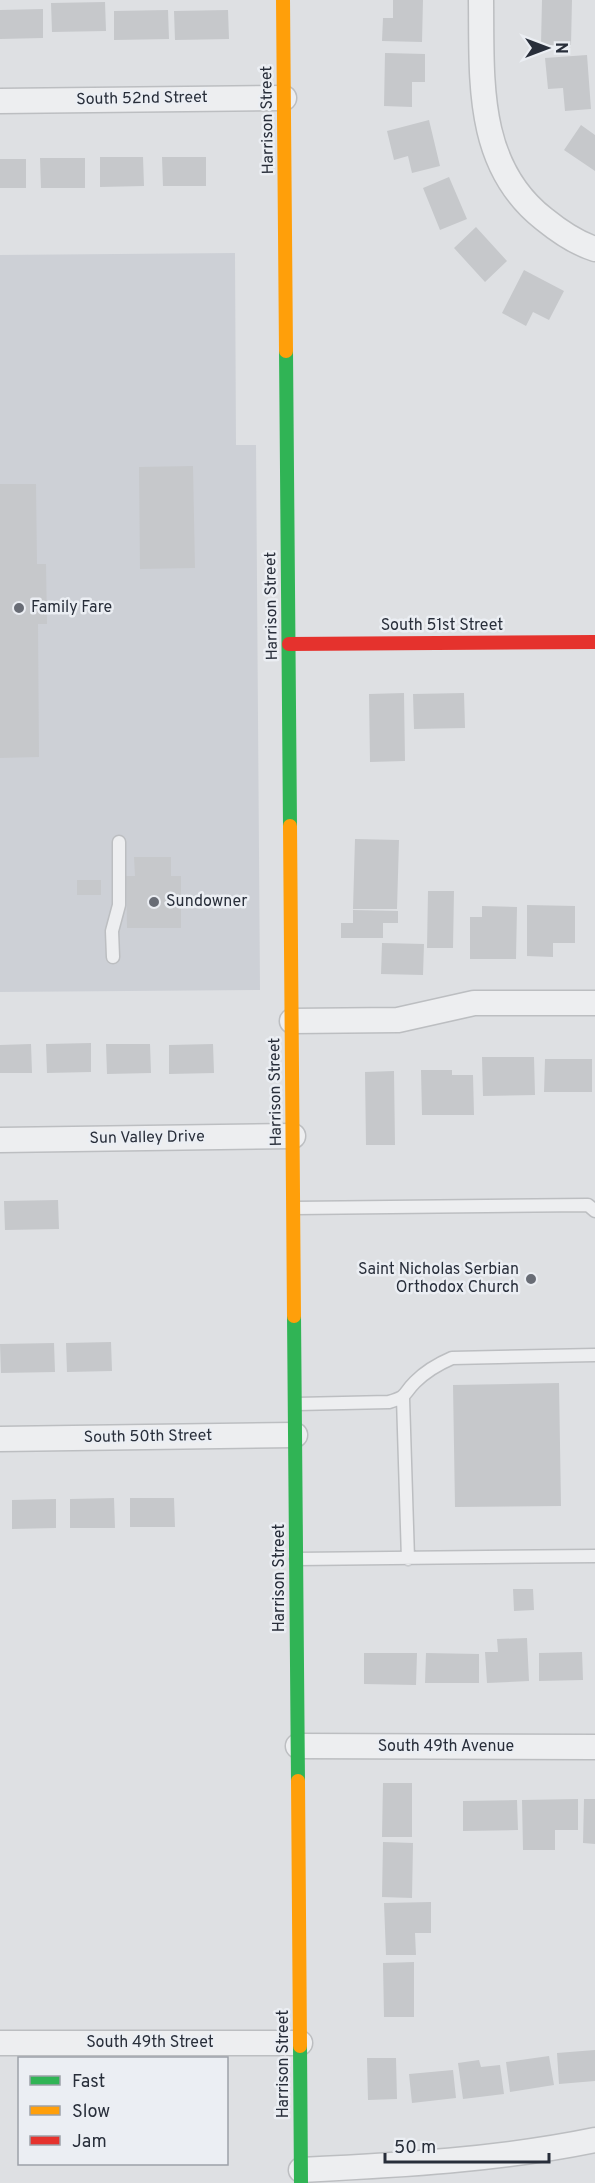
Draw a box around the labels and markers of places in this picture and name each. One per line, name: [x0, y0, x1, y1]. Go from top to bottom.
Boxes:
place label: Family Fare: [31, 598, 112, 618]
marker: Family Fare: [12, 601, 26, 615]
place label: Sundowner: [166, 892, 247, 912]
marker: Sundowner: [147, 895, 161, 909]
place label: Saint Nicholas Serbian Orthodox Church: [358, 1260, 519, 1298]
marker: Saint Nicholas Serbian Orthodox Church: [524, 1272, 538, 1286]

